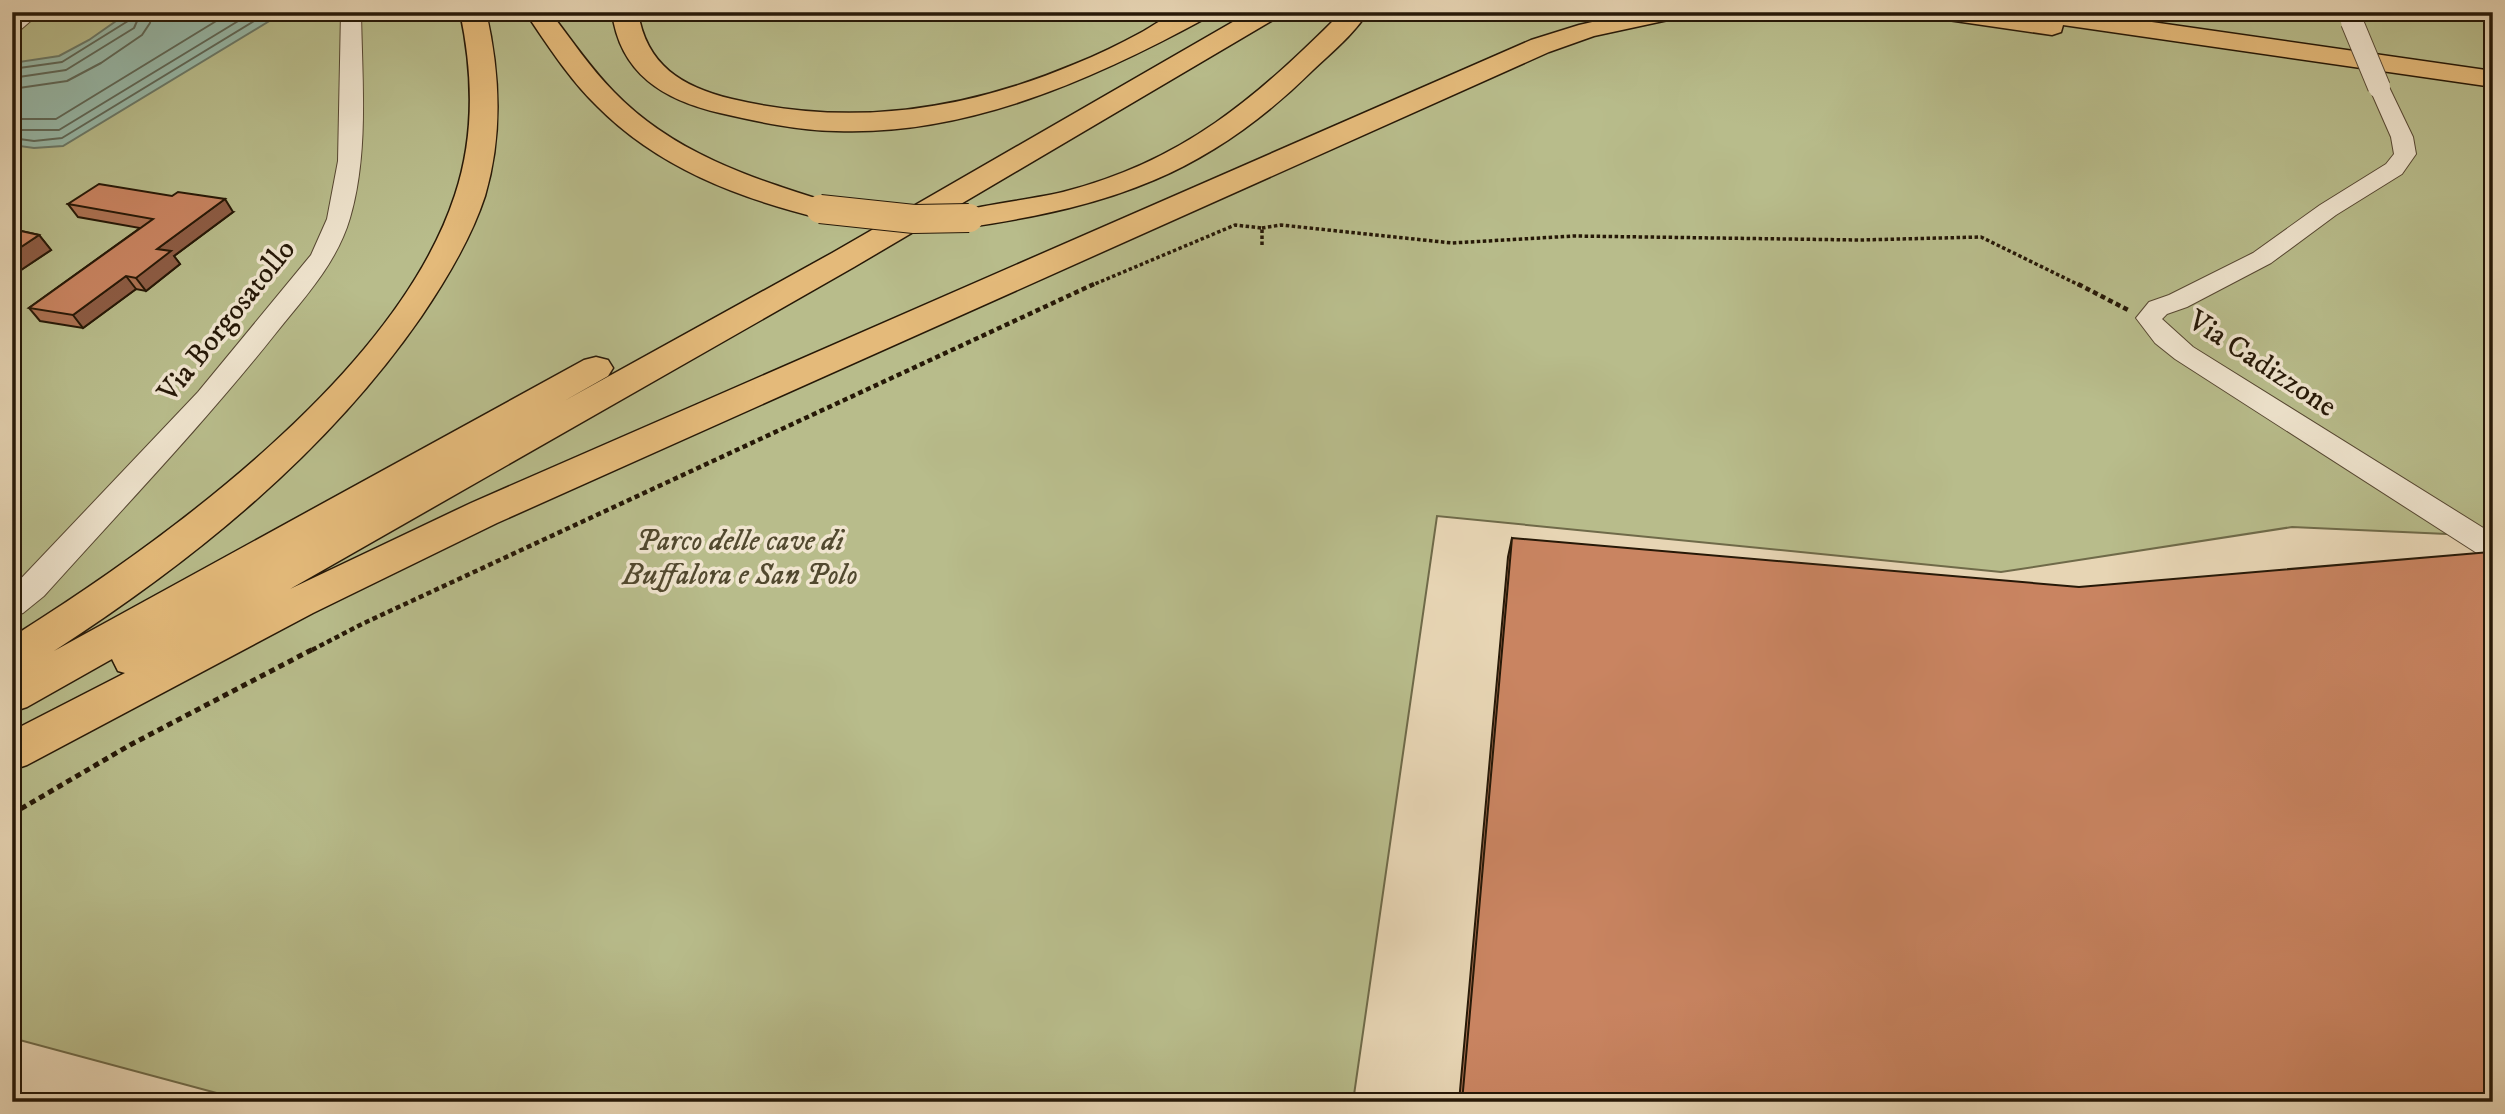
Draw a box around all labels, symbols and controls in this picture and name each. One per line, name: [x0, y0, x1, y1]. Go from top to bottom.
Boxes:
street label: Via Borgosatollo: [149, 232, 304, 411]
street label: Via Cadizzone: [2180, 302, 2343, 426]
park label: Parco delle cave di Buffalora e San Polo: [621, 523, 858, 594]

